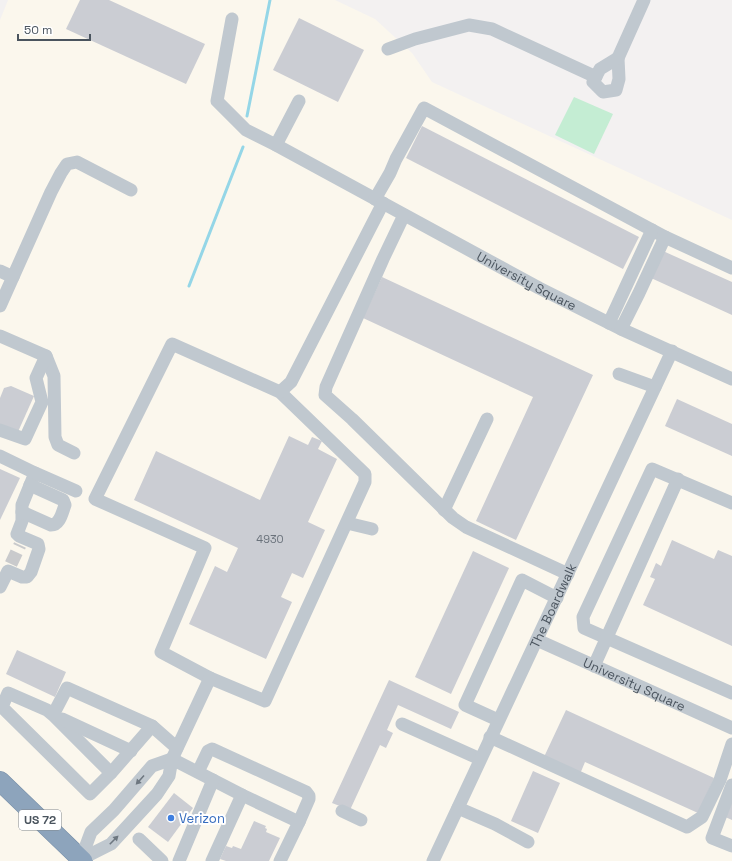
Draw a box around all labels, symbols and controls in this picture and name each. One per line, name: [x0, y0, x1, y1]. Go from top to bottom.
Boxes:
scale bar: [18, 16, 90, 42]
text: 50 m: [24, 22, 52, 38]
street label: University Square: [474, 247, 579, 314]
house number: 4930: [256, 532, 284, 546]
street label: The Boardwalk: [525, 560, 580, 651]
street label: University Square: [581, 654, 688, 715]
one-way arrow: [136, 775, 145, 784]
road number: US 72: [19, 810, 61, 830]
place label: Verizon: [179, 810, 225, 827]
marker: Verizon: [166, 813, 176, 823]
one-way arrow: [109, 835, 119, 845]

